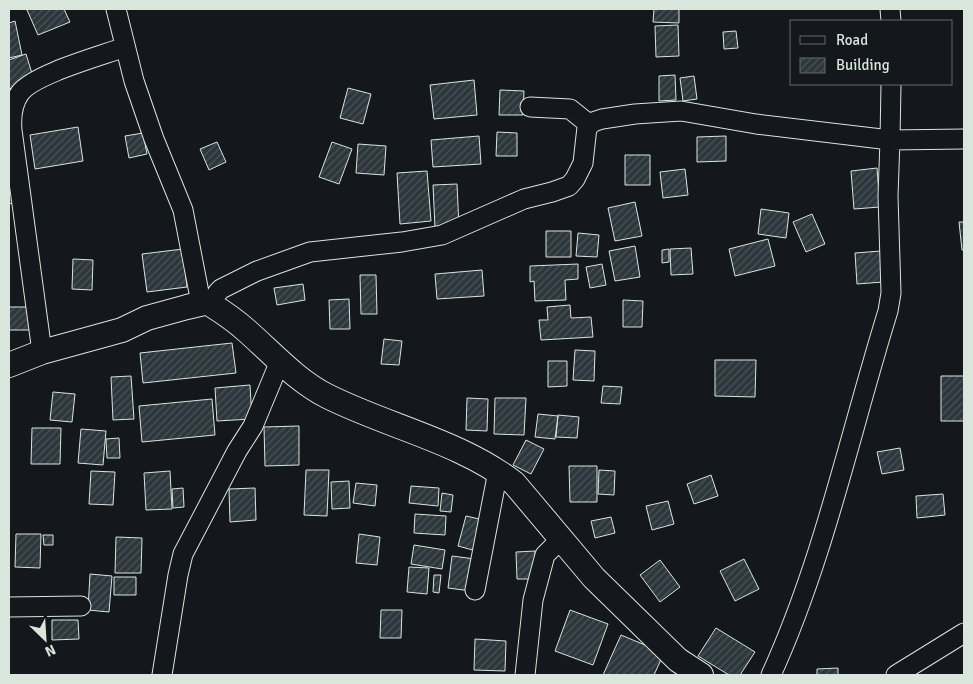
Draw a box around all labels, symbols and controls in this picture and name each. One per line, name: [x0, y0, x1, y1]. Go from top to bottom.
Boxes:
legend: [790, 20, 953, 85]
text: Road: [836, 31, 868, 49]
text: Building: [836, 56, 890, 74]
north arrow: [20, 614, 70, 664]
text: N: [42, 641, 58, 660]

